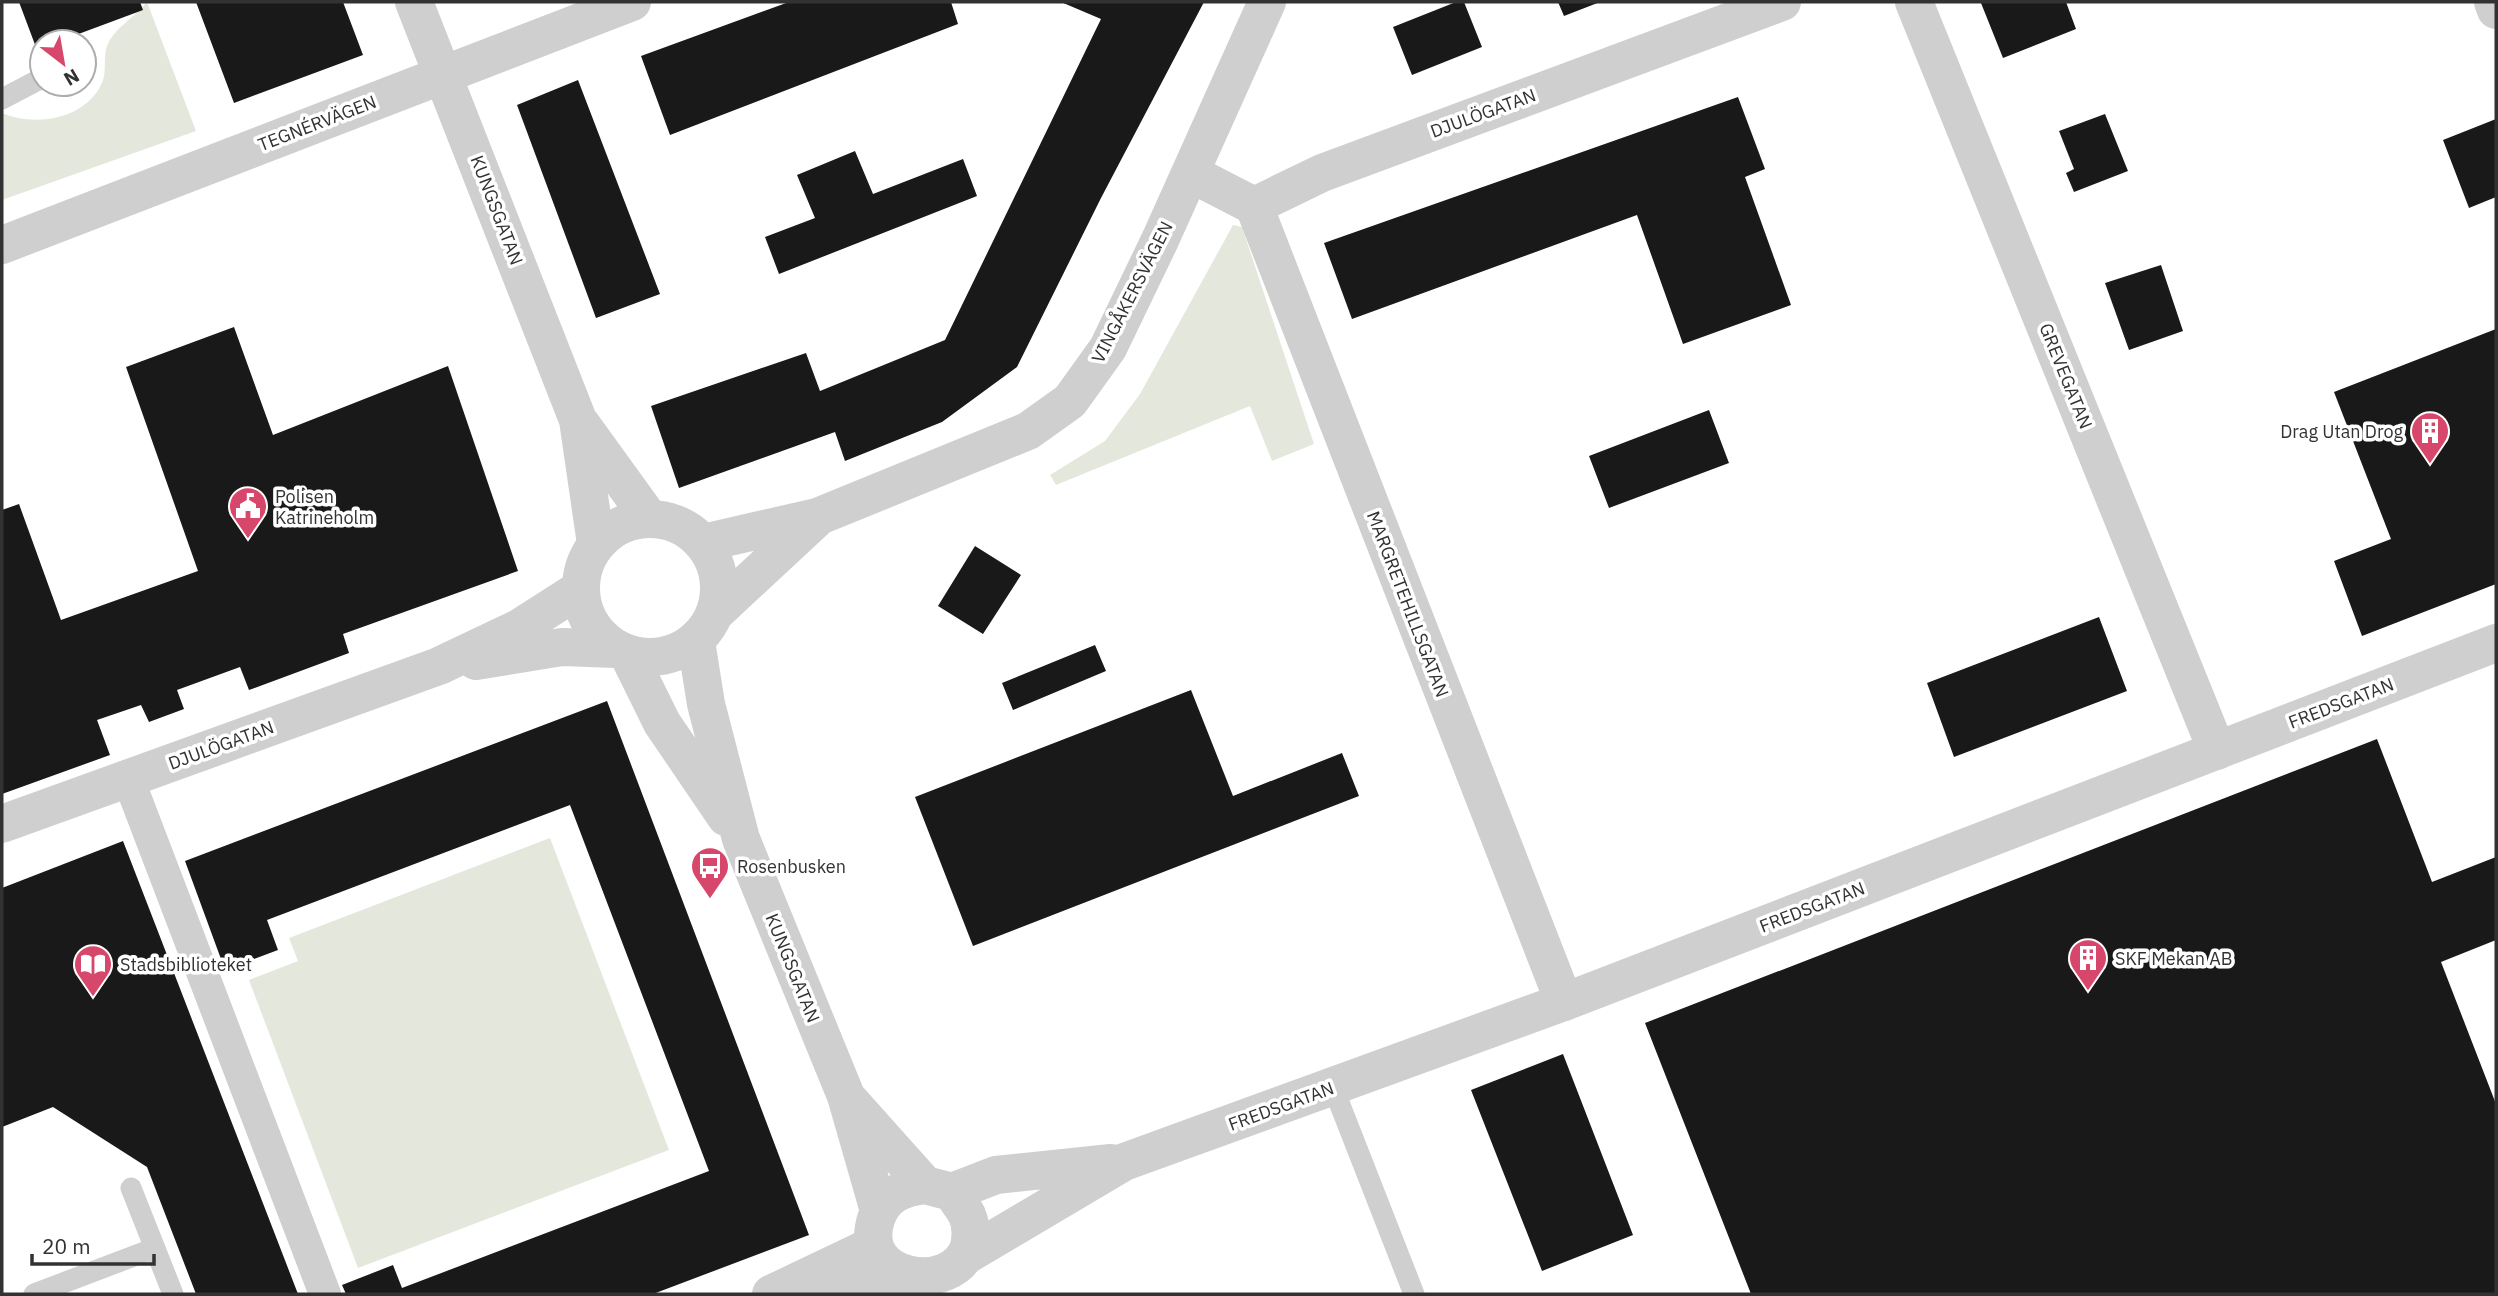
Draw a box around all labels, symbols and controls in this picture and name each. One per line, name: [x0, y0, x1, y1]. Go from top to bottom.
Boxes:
north arrow: [28, 28, 98, 98]
text: N: [60, 64, 84, 91]
street label: DJULÖGATAN: [1427, 83, 1539, 143]
street label: TEGNÉRVÄGEN: [255, 90, 379, 156]
street label: KUNGSGATAN: [466, 152, 528, 268]
street label: VINGÅKERSVÄGEN: [1085, 217, 1178, 367]
street label: GREVEGATAN: [2034, 320, 2098, 432]
building icon: Drag Utan Drog: [2409, 410, 2451, 465]
place label: Drag Utan Drog: [2280, 420, 2403, 443]
public building icon: Polisen Katrineholm: [227, 485, 269, 540]
place label: Polisen Katrineholm: [275, 485, 374, 529]
street label: MARGRETEHILLSGATAN: [1362, 508, 1454, 700]
street label: FREDSGATAN: [2285, 672, 2397, 734]
street label: DJULÖGATAN: [165, 715, 277, 775]
bus stop icon: Rosenbusken: [689, 845, 731, 900]
place label: Rosenbusken: [737, 855, 846, 878]
street label: FREDSGATAN: [1756, 876, 1868, 938]
street label: KUNGSGATAN: [761, 910, 825, 1026]
building icon: SKF Mekan AB: [2067, 937, 2109, 992]
library icon: Stadsbiblioteket: [72, 943, 114, 998]
place label: SKF Mekan AB: [2115, 947, 2232, 970]
place label: Stadsbiblioteket: [120, 953, 252, 976]
street label: FREDSGATAN: [1225, 1076, 1337, 1136]
scale bar: [32, 1222, 154, 1266]
text: 20 m: [42, 1232, 91, 1260]

